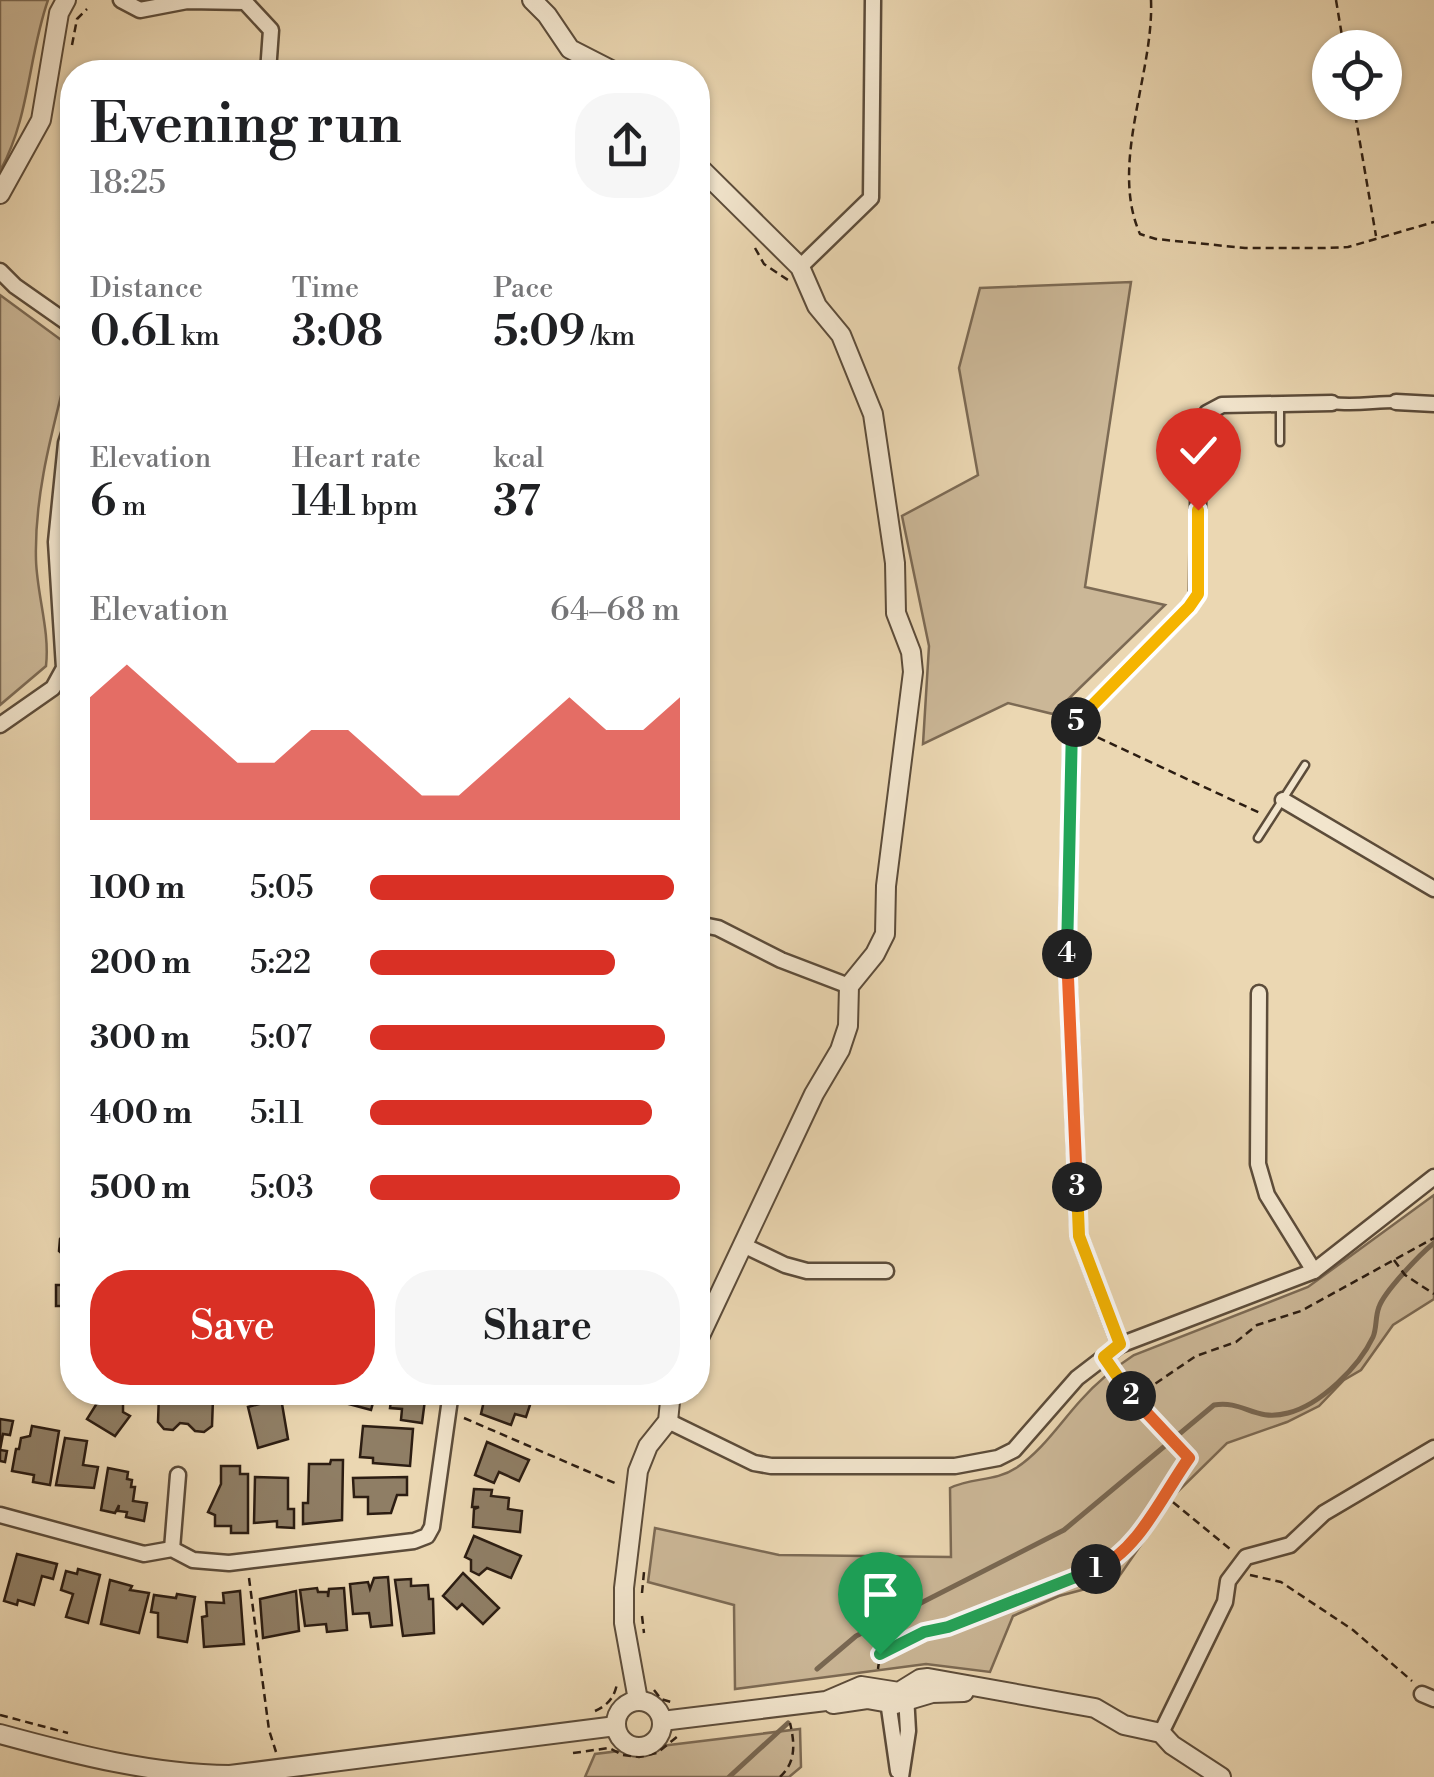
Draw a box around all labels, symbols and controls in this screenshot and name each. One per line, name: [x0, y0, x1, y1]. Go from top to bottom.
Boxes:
map controls: [1312, 30, 1402, 120]
button: locate: [1312, 30, 1402, 120]
text: Evening run: [90, 91, 402, 160]
button: share: [575, 93, 680, 198]
text: 18:25: [90, 163, 166, 203]
text: Distance: [90, 271, 203, 306]
text: Time: [292, 271, 359, 306]
text: Pace: [493, 271, 553, 306]
text: 0.61: [90, 306, 175, 359]
text: 3:08: [292, 306, 383, 359]
text: 5:09: [493, 306, 585, 359]
text: km: [175, 319, 220, 354]
text: /km: [585, 319, 635, 354]
pin: [1156, 408, 1241, 511]
icon: check: [1171, 423, 1226, 478]
text: Elevation: [90, 441, 211, 476]
text: Heart rate: [292, 441, 421, 476]
text: kcal: [493, 441, 544, 476]
text: 6: [90, 476, 116, 529]
text: 141: [292, 476, 356, 529]
text: 37: [493, 476, 541, 529]
text: m: [116, 489, 146, 524]
text: bpm: [356, 489, 418, 524]
text: Elevation: [90, 590, 229, 630]
text: 64–68 m: [550, 590, 680, 630]
pin: 5: [1051, 697, 1101, 747]
text: 5: [1067, 704, 1085, 739]
text: 100 m: [90, 868, 185, 908]
text: 5:05: [250, 868, 314, 908]
pin: 4: [1042, 929, 1092, 979]
text: 4: [1058, 936, 1076, 971]
text: 200 m: [90, 943, 191, 983]
text: 5:22: [250, 943, 311, 983]
text: 300 m: [90, 1018, 190, 1058]
text: 5:07: [250, 1018, 312, 1058]
text: 400 m: [90, 1093, 192, 1133]
text: 5:11: [250, 1093, 303, 1133]
pin: 3: [1052, 1162, 1102, 1212]
text: 500 m: [90, 1168, 191, 1208]
text: 5:03: [250, 1168, 314, 1208]
text: 3: [1069, 1169, 1085, 1204]
button: Save: [90, 1270, 375, 1385]
button: Share: [395, 1270, 680, 1385]
pin: 2: [1106, 1371, 1156, 1421]
text: 2: [1122, 1378, 1140, 1413]
pin: 1: [1071, 1544, 1121, 1594]
text: 1: [1089, 1551, 1103, 1586]
pin: [838, 1552, 923, 1655]
icon: arrive: [853, 1567, 908, 1622]

